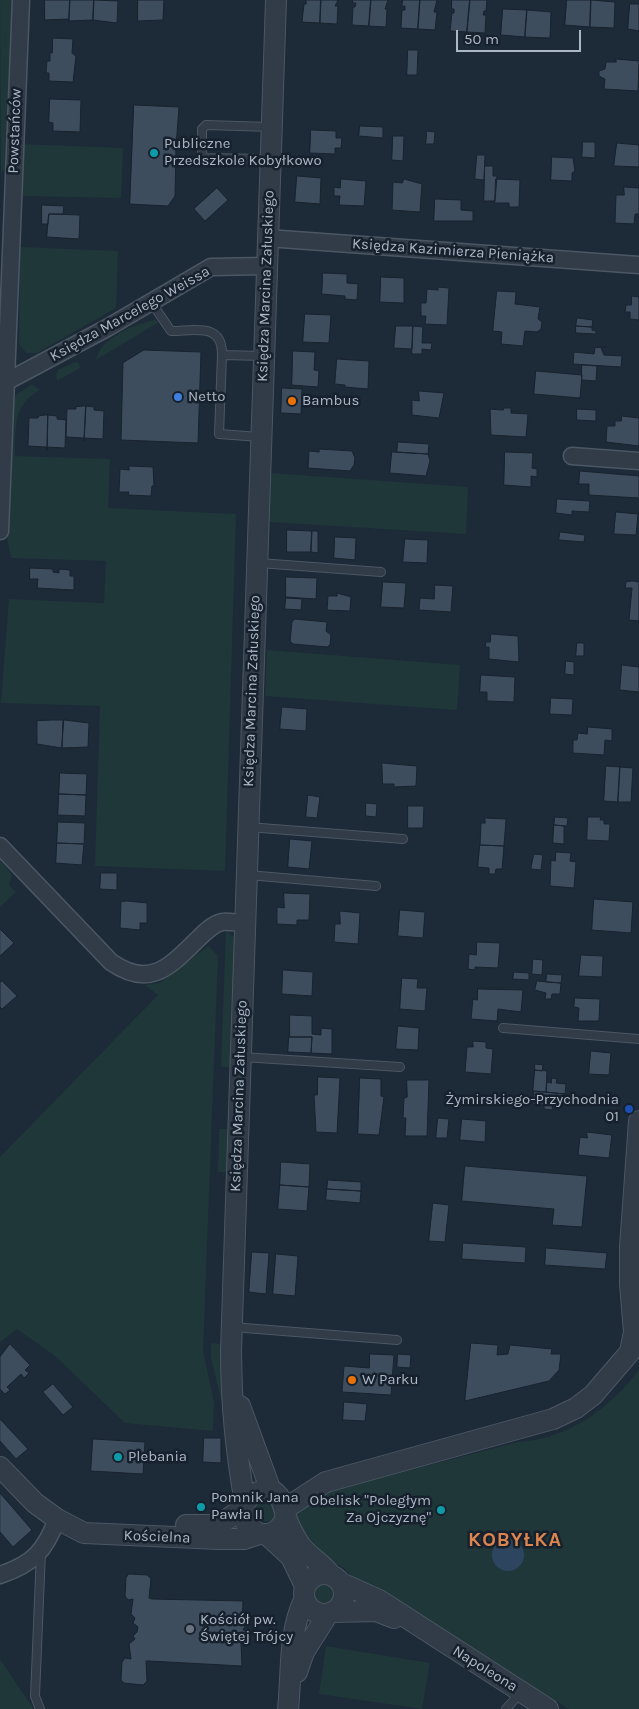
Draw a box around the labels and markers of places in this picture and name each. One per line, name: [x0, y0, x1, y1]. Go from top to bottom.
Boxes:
place label: Publiczne Przedszkole Kobyłkowo: [164, 135, 322, 170]
marker: Publiczne Przedszkole Kobyłkowo: [148, 147, 160, 159]
place label: Netto: [188, 388, 225, 406]
marker: Netto: [172, 391, 184, 403]
place label: Bambus: [302, 392, 359, 410]
marker: Bambus: [286, 395, 298, 407]
place label: Żymirskiego-Przychodnia 01: [445, 1091, 619, 1126]
marker: Żymirskiego-Przychodnia 01: [623, 1103, 635, 1115]
place label: W Parku: [362, 1371, 418, 1389]
marker: W Parku: [346, 1374, 358, 1386]
place label: Plebania: [128, 1448, 187, 1466]
marker: Plebania: [112, 1451, 124, 1463]
place label: Pomnik Jana Pawła II: [211, 1489, 299, 1524]
place label: Obelisk "Poległym Za Ojczyznę": [310, 1492, 431, 1527]
marker: Pomnik Jana Pawła II: [195, 1501, 207, 1513]
marker: Obelisk "Poległym Za Ojczyznę": [435, 1504, 447, 1516]
place label: Kościół pw. Świętej Trójcy: [200, 1611, 293, 1646]
marker: Kościół pw. Świętej Trójcy: [184, 1623, 196, 1635]

